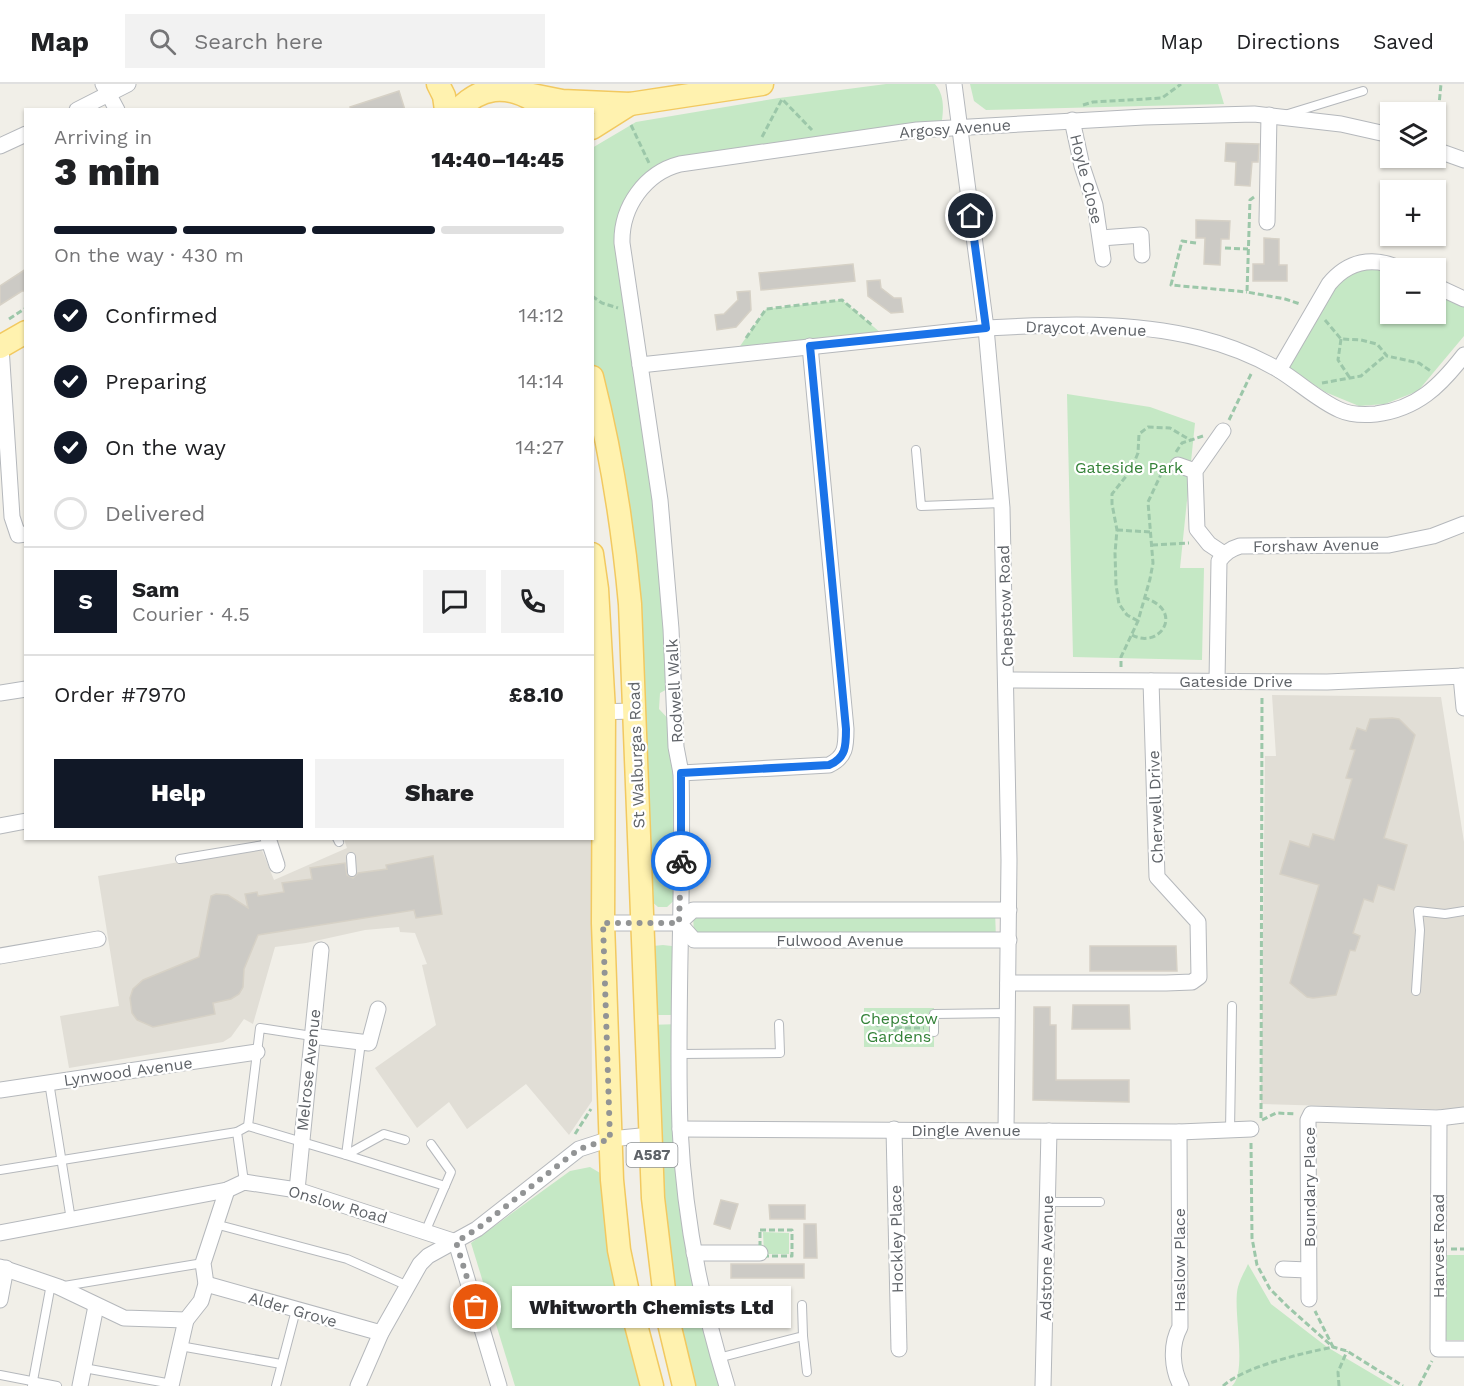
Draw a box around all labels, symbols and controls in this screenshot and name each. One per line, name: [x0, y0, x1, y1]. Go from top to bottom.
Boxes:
search box: [125, 14, 545, 68]
text: Map: [30, 25, 89, 58]
icon: search: [146, 25, 179, 58]
text: Search here: [194, 29, 323, 54]
text: Map: [1160, 29, 1203, 54]
text: Directions: [1236, 29, 1340, 54]
text: Saved: [1373, 29, 1434, 54]
map controls: [1380, 102, 1446, 324]
button: layers: [1380, 102, 1446, 168]
street label: Argosy Avenue: [898, 115, 1012, 142]
text: Arriving in: [54, 125, 152, 149]
street label: Hoyle Close: [1066, 132, 1107, 226]
text: 14:40–14:45: [431, 147, 564, 172]
text: 3 min: [54, 149, 160, 194]
button: +: [1380, 180, 1446, 246]
pin: [945, 190, 996, 241]
icon: home: [954, 199, 987, 232]
text: On the way · 430 m: [54, 243, 244, 267]
button: −: [1380, 258, 1446, 324]
icon: check: [54, 299, 87, 332]
text: Confirmed: [105, 303, 218, 328]
text: 14:12: [519, 303, 564, 327]
street label: Draycot Avenue: [1025, 317, 1147, 340]
icon: check: [54, 365, 87, 398]
text: Preparing: [105, 369, 206, 394]
text: 14:14: [518, 369, 564, 393]
icon: check: [54, 431, 87, 464]
text: On the way: [105, 435, 226, 460]
text: 14:27: [516, 435, 564, 459]
park label: Gateside Park: [1075, 458, 1183, 477]
text: Delivered: [105, 501, 205, 526]
street label: Forshaw Avenue: [1253, 535, 1379, 556]
street label: Chepstow Road: [994, 545, 1017, 667]
button: chat: [423, 570, 486, 633]
button: phone: [501, 570, 564, 633]
text: Sam: [132, 577, 180, 602]
text: S: [78, 589, 93, 614]
text: Courier · 4.5: [132, 602, 250, 626]
street label: Rodwell Walk: [662, 638, 687, 744]
street label: Gateside Drive: [1179, 672, 1293, 691]
street label: St Walburgas Road: [624, 681, 649, 829]
text: Order #7970: [54, 682, 187, 707]
text: £8.10: [509, 682, 564, 707]
street label: Cherwell Drive: [1144, 750, 1167, 864]
button: Help: [54, 759, 303, 828]
button: Share: [315, 759, 564, 828]
courier: [651, 831, 711, 891]
icon: bike: [665, 845, 698, 878]
street label: Fulwood Avenue: [776, 931, 904, 950]
street label: Melrose Avenue: [293, 1008, 324, 1132]
park label: Chepstow Gardens: [860, 1009, 938, 1046]
street label: Lynwood Avenue: [62, 1053, 194, 1090]
street label: Dingle Avenue: [911, 1121, 1021, 1140]
street label: Boundary Place: [1300, 1127, 1319, 1247]
road number: A587: [626, 1143, 678, 1167]
street label: Onslow Road: [286, 1181, 390, 1228]
street label: Hockley Place: [886, 1185, 907, 1293]
street label: Harvest Road: [1429, 1194, 1448, 1298]
street label: Adstone Avenue: [1036, 1195, 1057, 1321]
street label: Haslow Place: [1170, 1208, 1189, 1312]
pin: [450, 1281, 501, 1332]
callout: Whitworth Chemists Ltd: [512, 1286, 791, 1328]
street label: Alder Grove: [246, 1288, 339, 1331]
icon: bag: [459, 1290, 492, 1323]
text: Whitworth Chemists Ltd: [529, 1295, 774, 1319]

